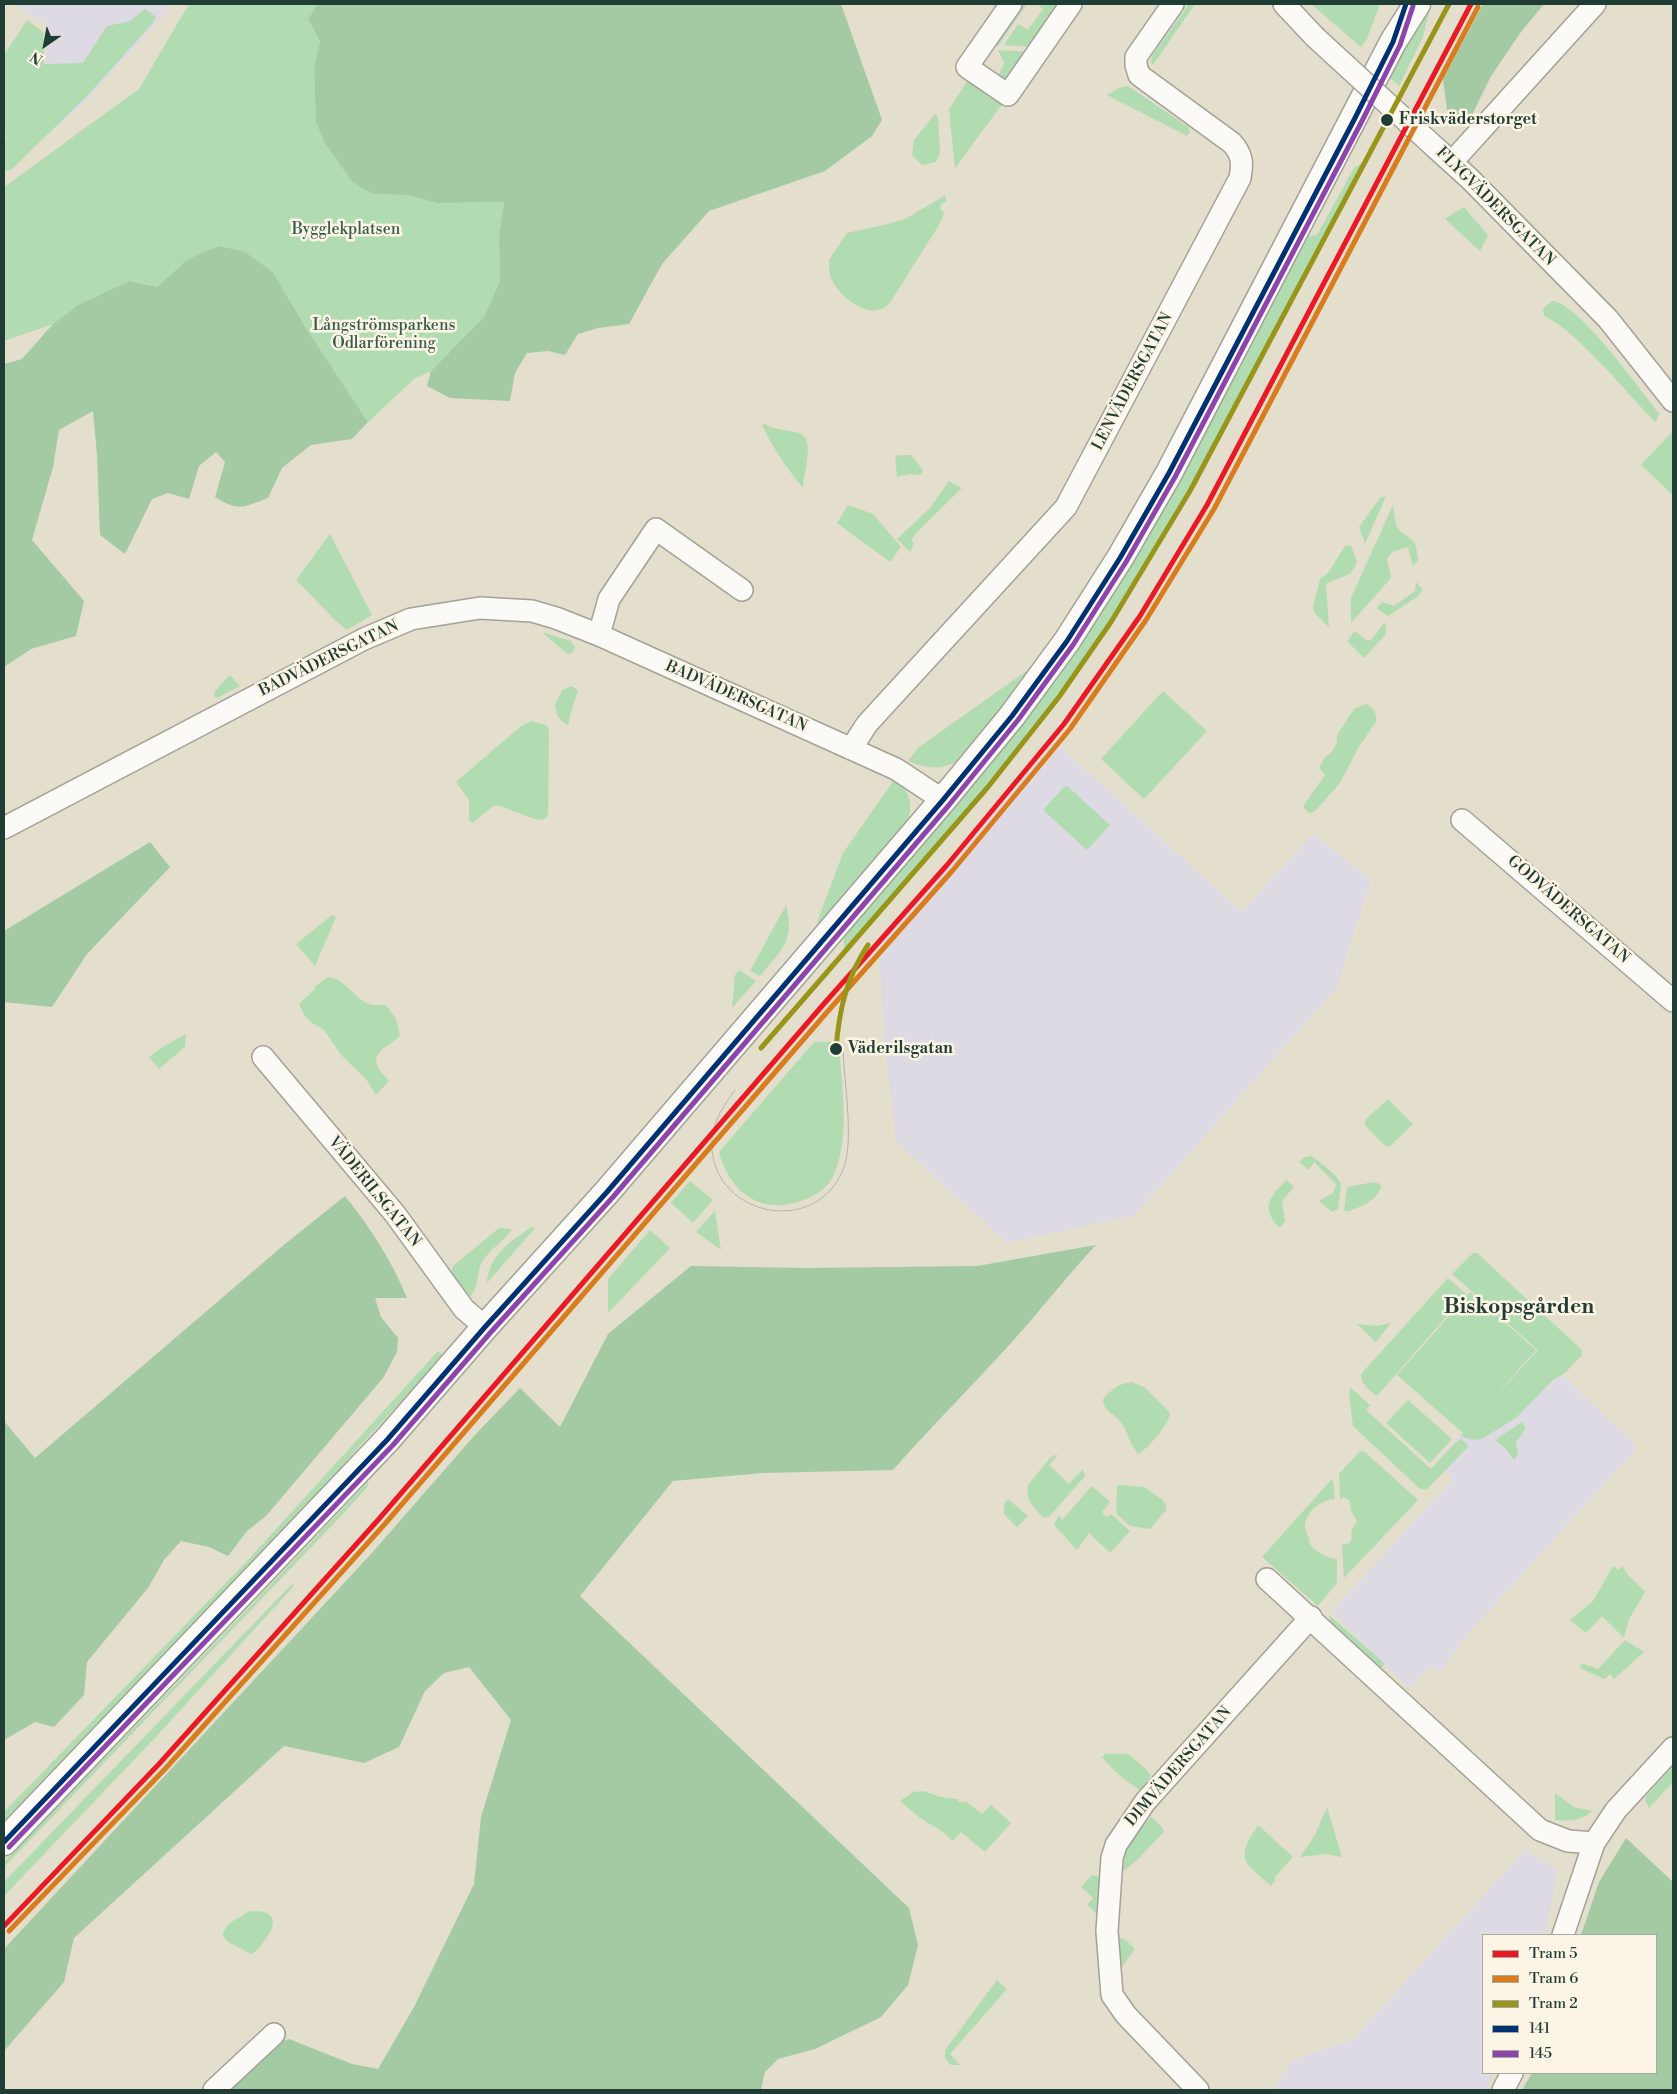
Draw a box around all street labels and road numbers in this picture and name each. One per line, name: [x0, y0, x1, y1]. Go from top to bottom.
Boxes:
street label: FLYGVÄDERSGATAN: [1431, 143, 1559, 271]
street label: LENVÄDERSGATAN: [1089, 310, 1177, 454]
street label: BADVÄDERSGATAN: [256, 617, 402, 701]
street label: BADVÄDERSGATAN: [662, 657, 810, 737]
street label: GODVÄDERSGATAN: [1503, 852, 1633, 968]
street label: VÄDERILSGATAN: [324, 1133, 424, 1251]
street label: DIMVÄDERSGATAN: [1122, 1703, 1236, 1831]

